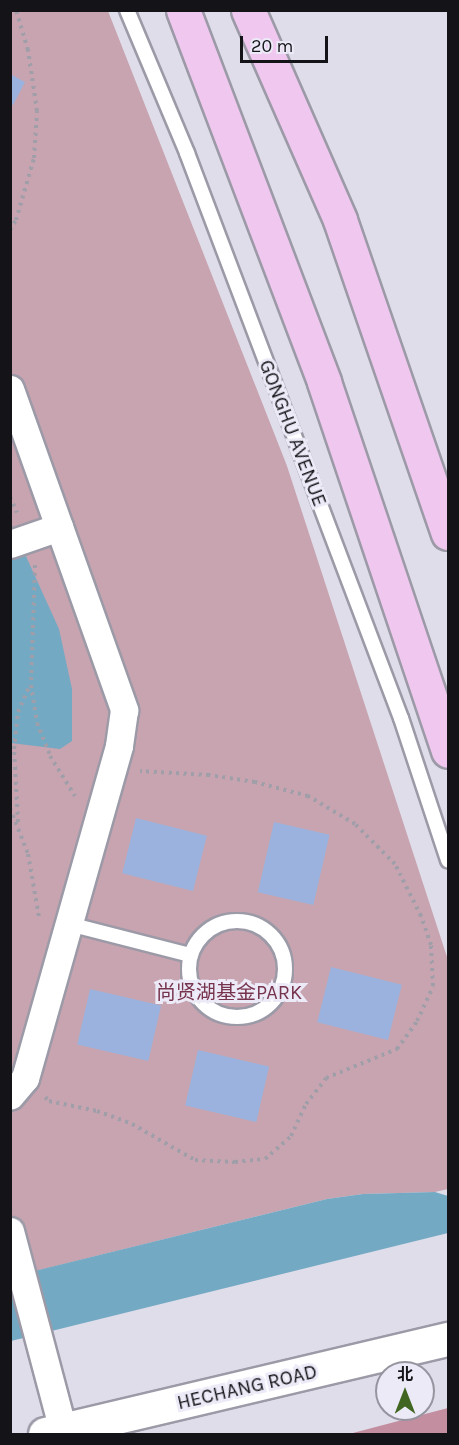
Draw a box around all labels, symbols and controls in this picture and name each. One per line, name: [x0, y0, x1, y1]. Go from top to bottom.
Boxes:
scale bar: [243, 24, 332, 62]
text: 20 m: [251, 35, 293, 57]
street label: GONGHU AVENUE: [254, 356, 332, 510]
park label: 尚贤湖基金PARK: [156, 980, 302, 1004]
street label: HECHANG ROAD: [175, 1359, 319, 1415]
north arrow: [375, 1361, 435, 1421]
text: 北: [397, 1365, 413, 1384]

